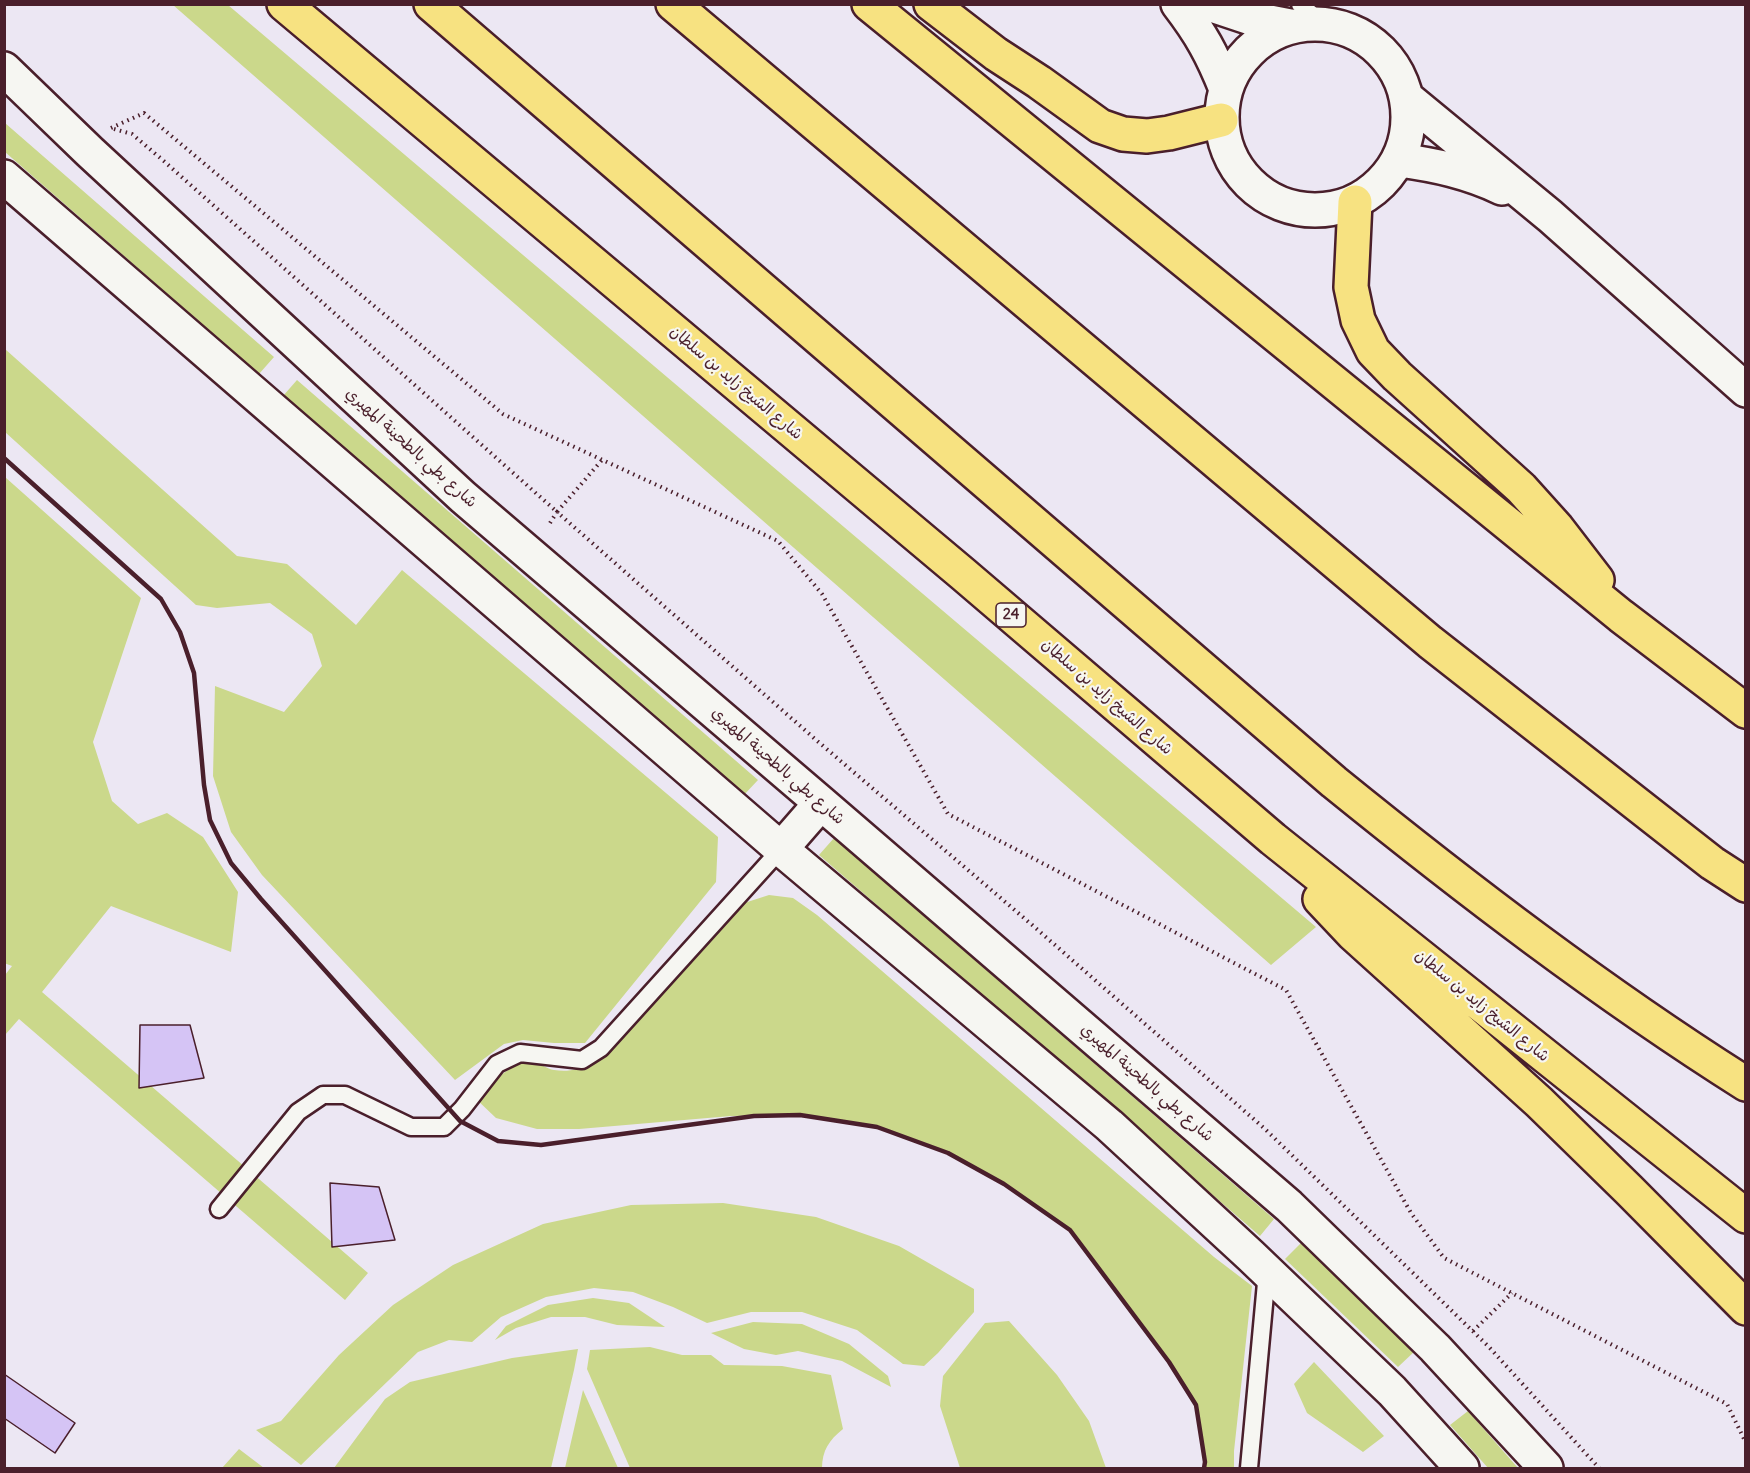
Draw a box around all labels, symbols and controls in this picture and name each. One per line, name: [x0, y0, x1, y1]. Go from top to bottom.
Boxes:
street label: شارع الشيخ زايد بن سلطان: [666, 322, 806, 444]
street label: شارع بطي بالطحينة المهيري: [341, 384, 481, 512]
road number: 24: [996, 603, 1026, 627]
street label: شارع الشيخ زايد بن سلطان: [1038, 635, 1176, 759]
street label: شارع بطي بالطحينة المهيري: [708, 703, 848, 829]
street label: شارع الشيخ زايد بن سلطان: [1411, 946, 1553, 1066]
street label: شارع بطي بالطحينة المهيري: [1077, 1020, 1217, 1146]

